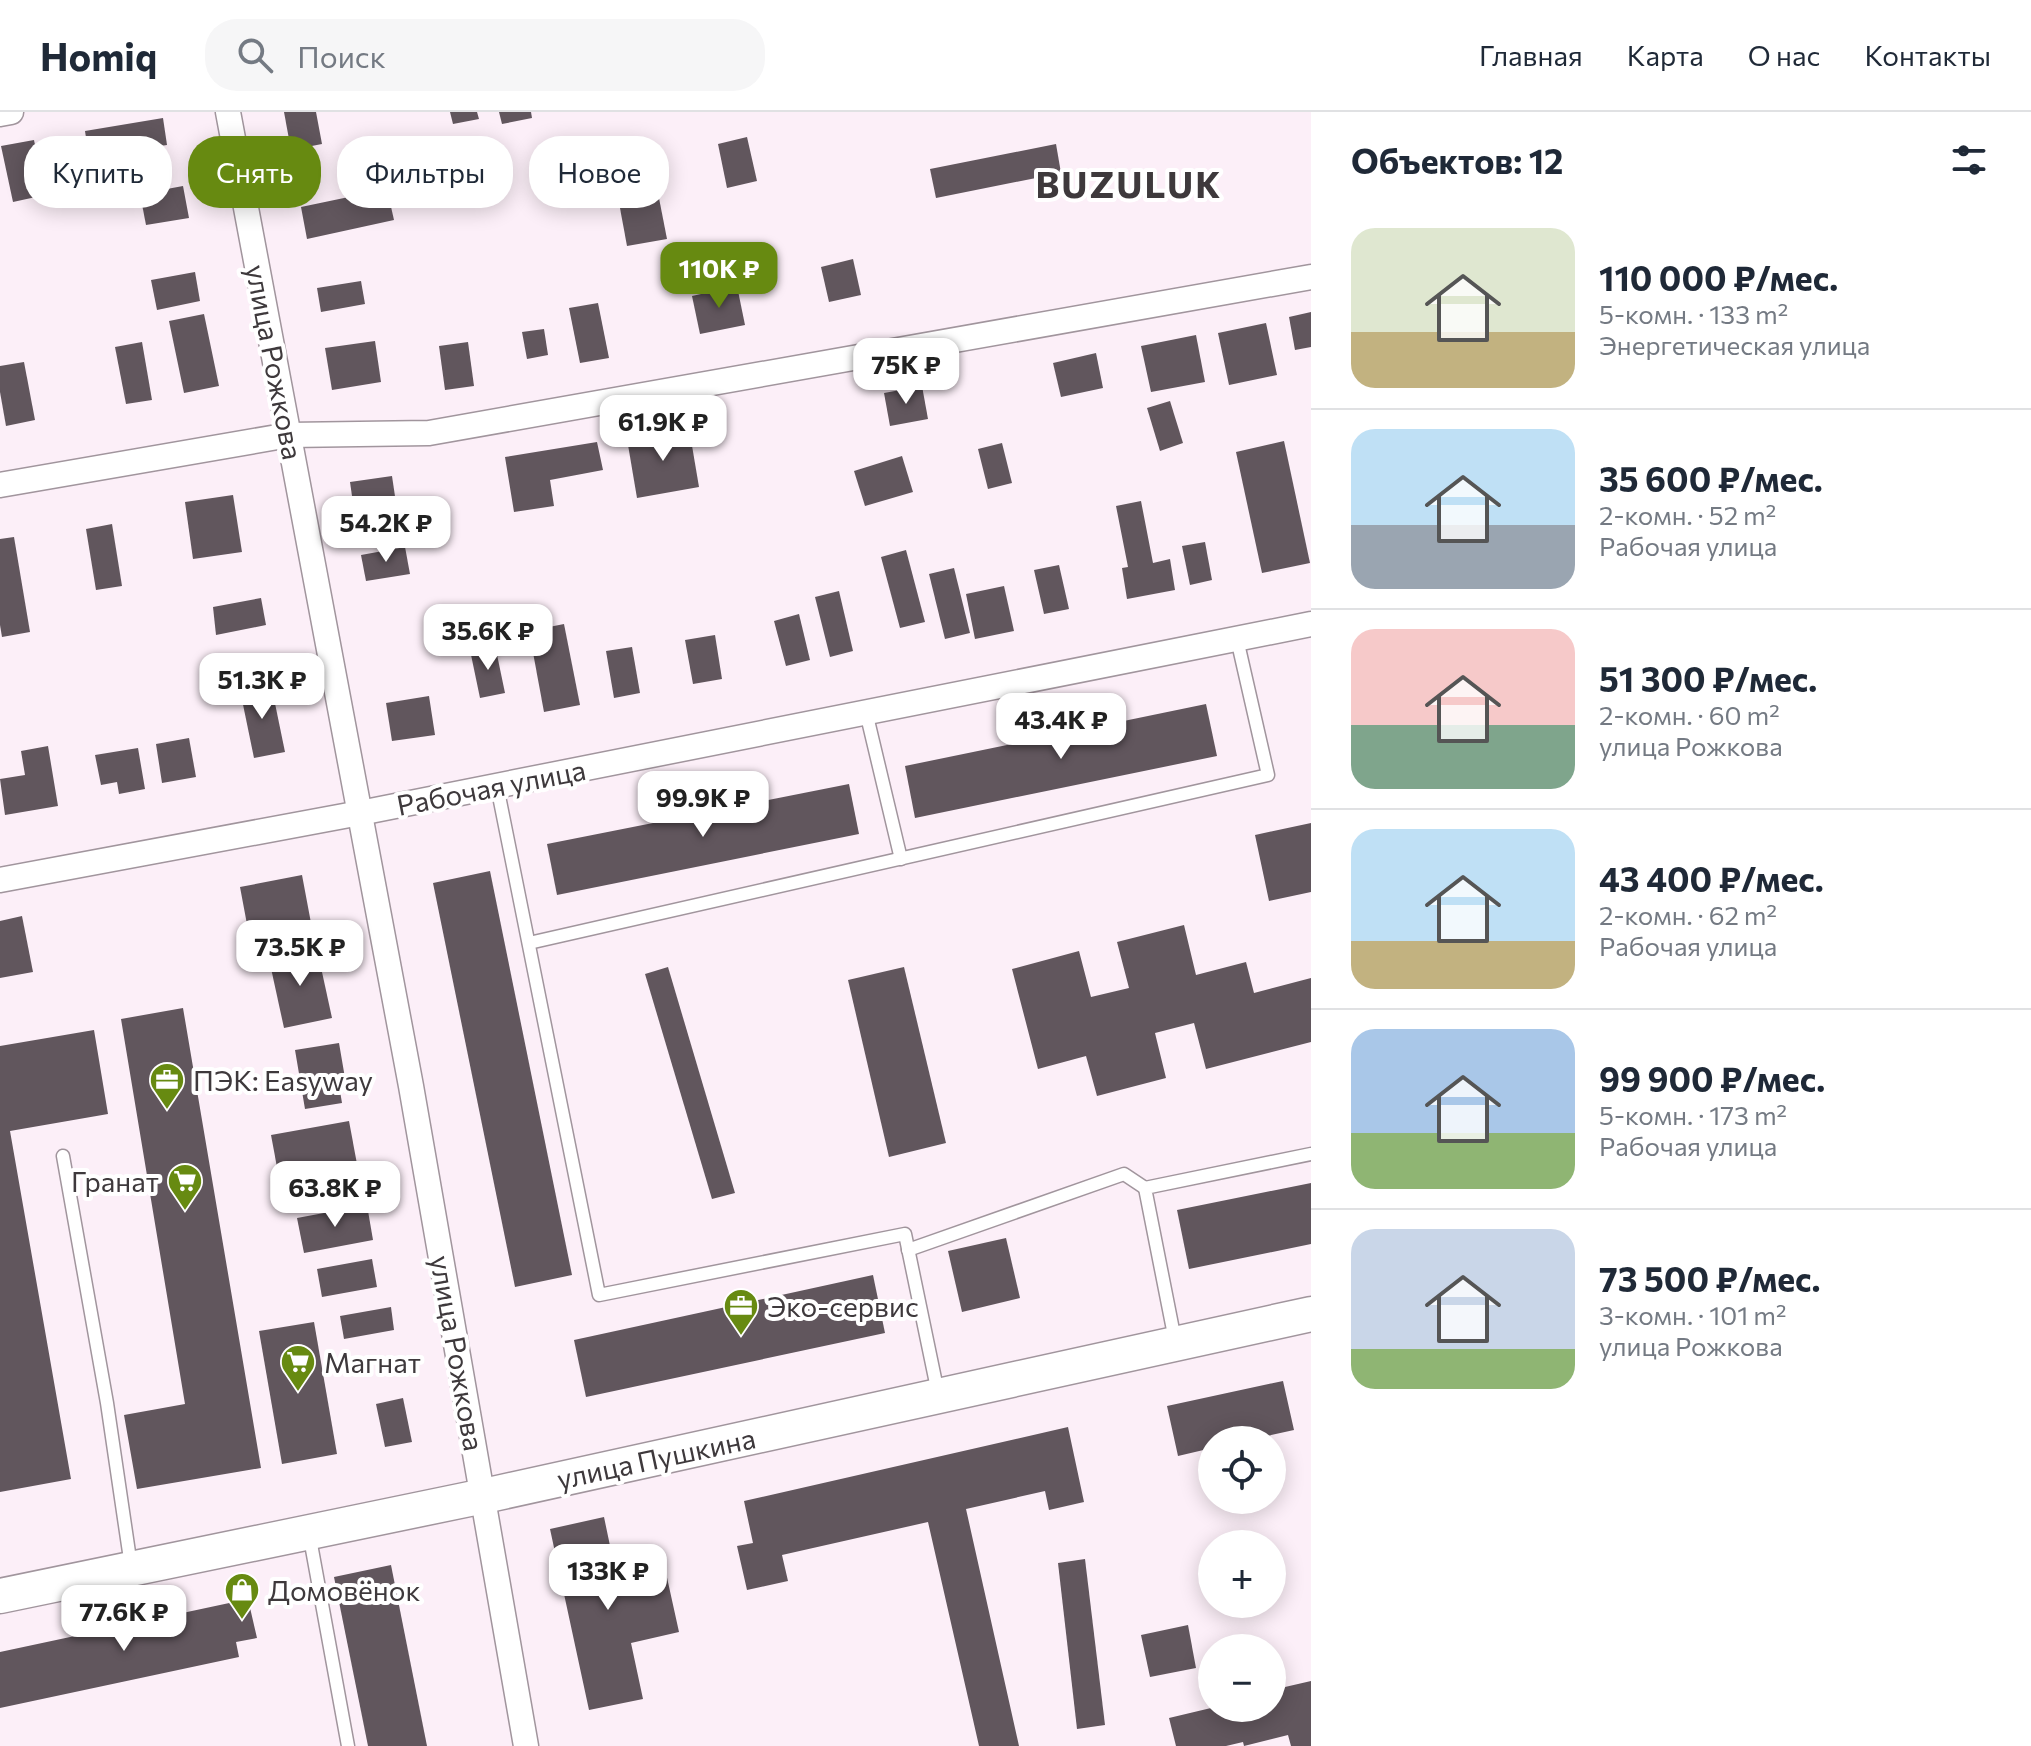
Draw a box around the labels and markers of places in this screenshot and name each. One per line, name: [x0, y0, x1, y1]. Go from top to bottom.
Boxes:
pin: 110K ₽: [654, 242, 784, 310]
pin: 75K ₽: [850, 338, 962, 406]
pin: 61.9K ₽: [589, 395, 737, 463]
pin: 54.2K ₽: [312, 496, 460, 564]
pin: 35.6K ₽: [414, 604, 562, 672]
pin: 51.3K ₽: [188, 653, 336, 721]
pin: 43.4K ₽: [987, 693, 1135, 761]
pin: 99.9K ₽: [629, 771, 777, 839]
pin: 73.5K ₽: [226, 920, 374, 988]
office icon: ПЭК: Easyway: [148, 1061, 186, 1111]
place label: ПЭК: Easyway: [193, 1063, 373, 1097]
pin: 63.8K ₽: [261, 1161, 409, 1229]
supermarket icon: Гранат: [166, 1162, 204, 1212]
place label: Гранат: [71, 1164, 159, 1198]
office icon: Эко-сервис: [722, 1287, 760, 1337]
place label: Эко-сервис: [767, 1289, 919, 1323]
supermarket icon: Магнат: [279, 1343, 317, 1393]
place label: Магнат: [324, 1345, 421, 1379]
pin: 133K ₽: [543, 1544, 673, 1612]
shop icon: Домовёнок: [223, 1571, 261, 1621]
place label: Домовёнок: [268, 1573, 420, 1607]
pin: 77.6K ₽: [50, 1585, 198, 1653]

